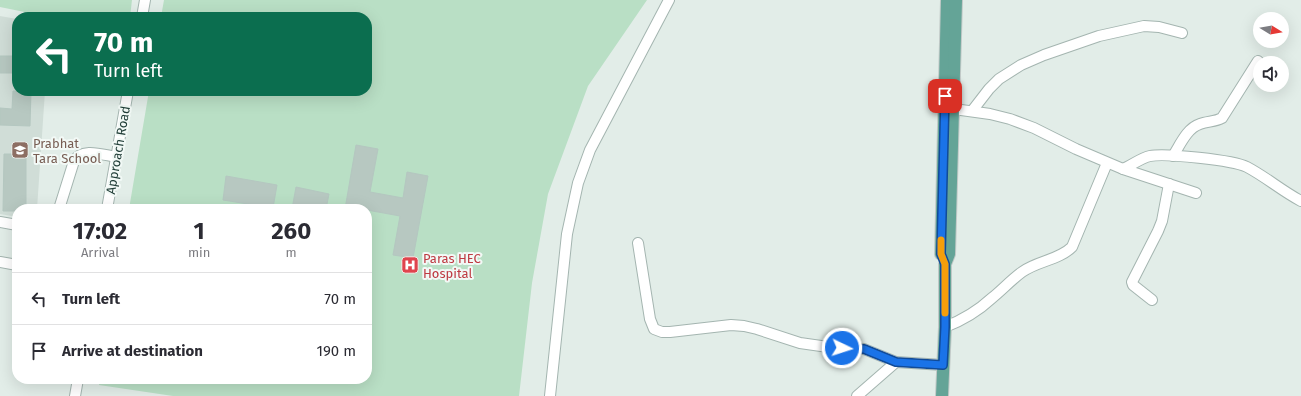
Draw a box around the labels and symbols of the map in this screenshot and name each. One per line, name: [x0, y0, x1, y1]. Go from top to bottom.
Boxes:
north arrow: [1253, 12, 1289, 48]
pin: [928, 79, 962, 113]
street label: Approach Road: [103, 105, 133, 195]
place label: Prabhat Tara School: [33, 136, 101, 166]
school or university icon: Prabhat Tara School: [10, 140, 30, 160]
place label: Paras HEC Hospital: [423, 251, 482, 281]
hospital icon: Paras HEC Hospital: [400, 255, 420, 275]
position arrow: [821, 327, 863, 369]

